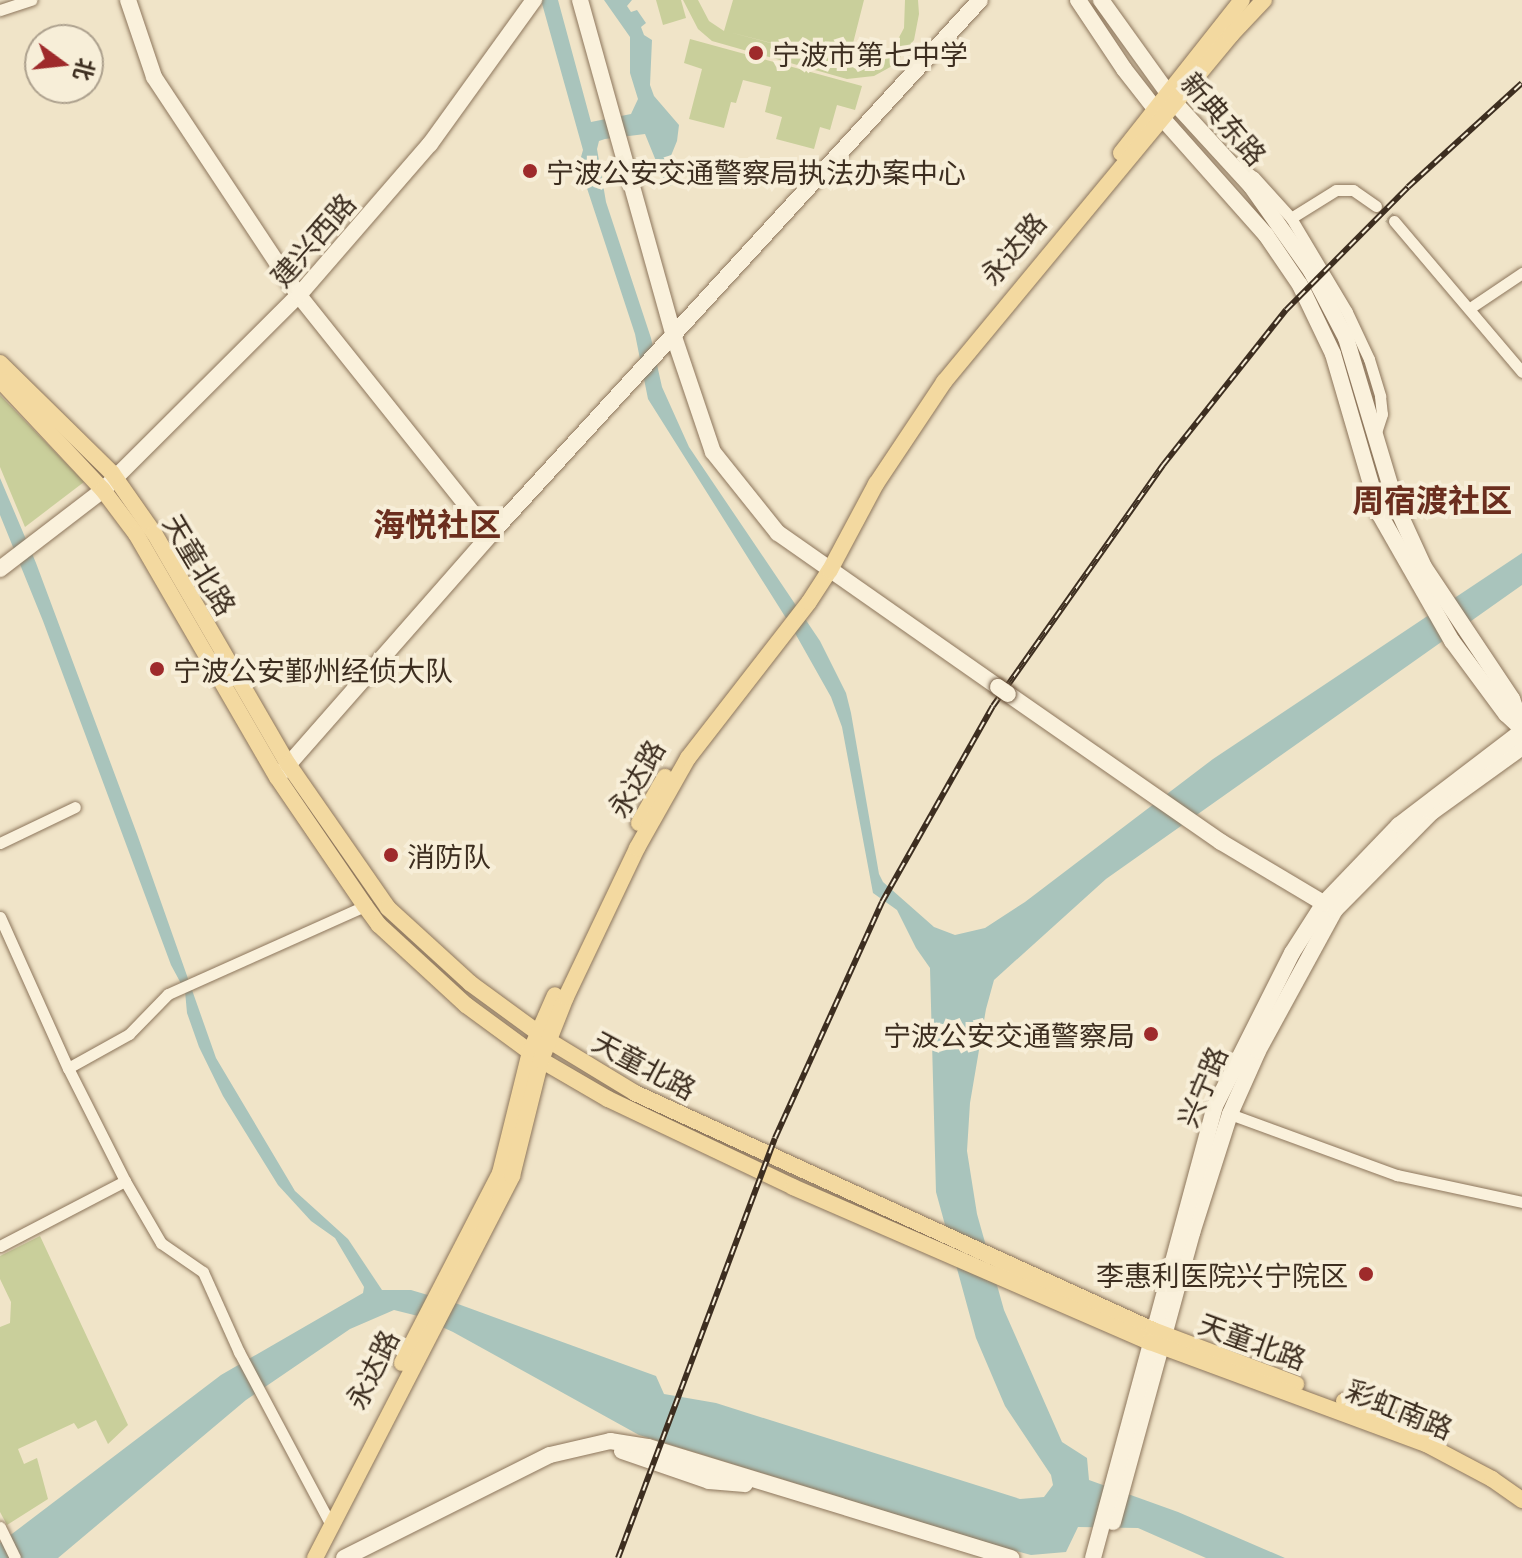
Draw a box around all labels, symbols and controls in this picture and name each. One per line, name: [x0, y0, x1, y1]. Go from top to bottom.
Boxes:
north arrow: [24, 24, 104, 104]
place label: 宁波市第七中学: [772, 36, 968, 70]
marker: 宁波市第七中学: [747, 44, 765, 62]
text: 北: [67, 55, 105, 85]
street label: 新典东路: [1176, 65, 1274, 171]
place label: 宁波公安交通警察局执法办案中心: [546, 154, 966, 188]
marker: 宁波公安交通警察局执法办案中心: [521, 162, 539, 180]
street label: 建兴西路: [263, 186, 361, 292]
street label: 永达路: [972, 205, 1052, 291]
district label: 周宿渡社区: [1352, 479, 1512, 517]
district label: 海悦社区: [373, 503, 501, 541]
street label: 天童北路: [158, 507, 244, 621]
place label: 宁波公安鄞州经侦大队: [173, 652, 453, 686]
marker: 宁波公安鄞州经侦大队: [148, 660, 166, 678]
street label: 永达路: [599, 733, 671, 823]
place label: 消防队: [407, 838, 491, 872]
marker: 消防队: [382, 846, 400, 864]
place label: 宁波公安交通警察局: [883, 1017, 1135, 1051]
street label: 天童北路: [588, 1023, 702, 1105]
marker: 宁波公安交通警察局: [1142, 1025, 1160, 1043]
street label: 兴宁路: [1169, 1041, 1233, 1131]
place label: 李惠利医院兴宁院区: [1096, 1257, 1348, 1291]
marker: 李惠利医院兴宁院区: [1355, 1263, 1377, 1285]
street label: 天童北路: [1195, 1305, 1311, 1375]
street label: 永达路: [337, 1324, 405, 1414]
street label: 彩虹南路: [1342, 1371, 1458, 1445]

